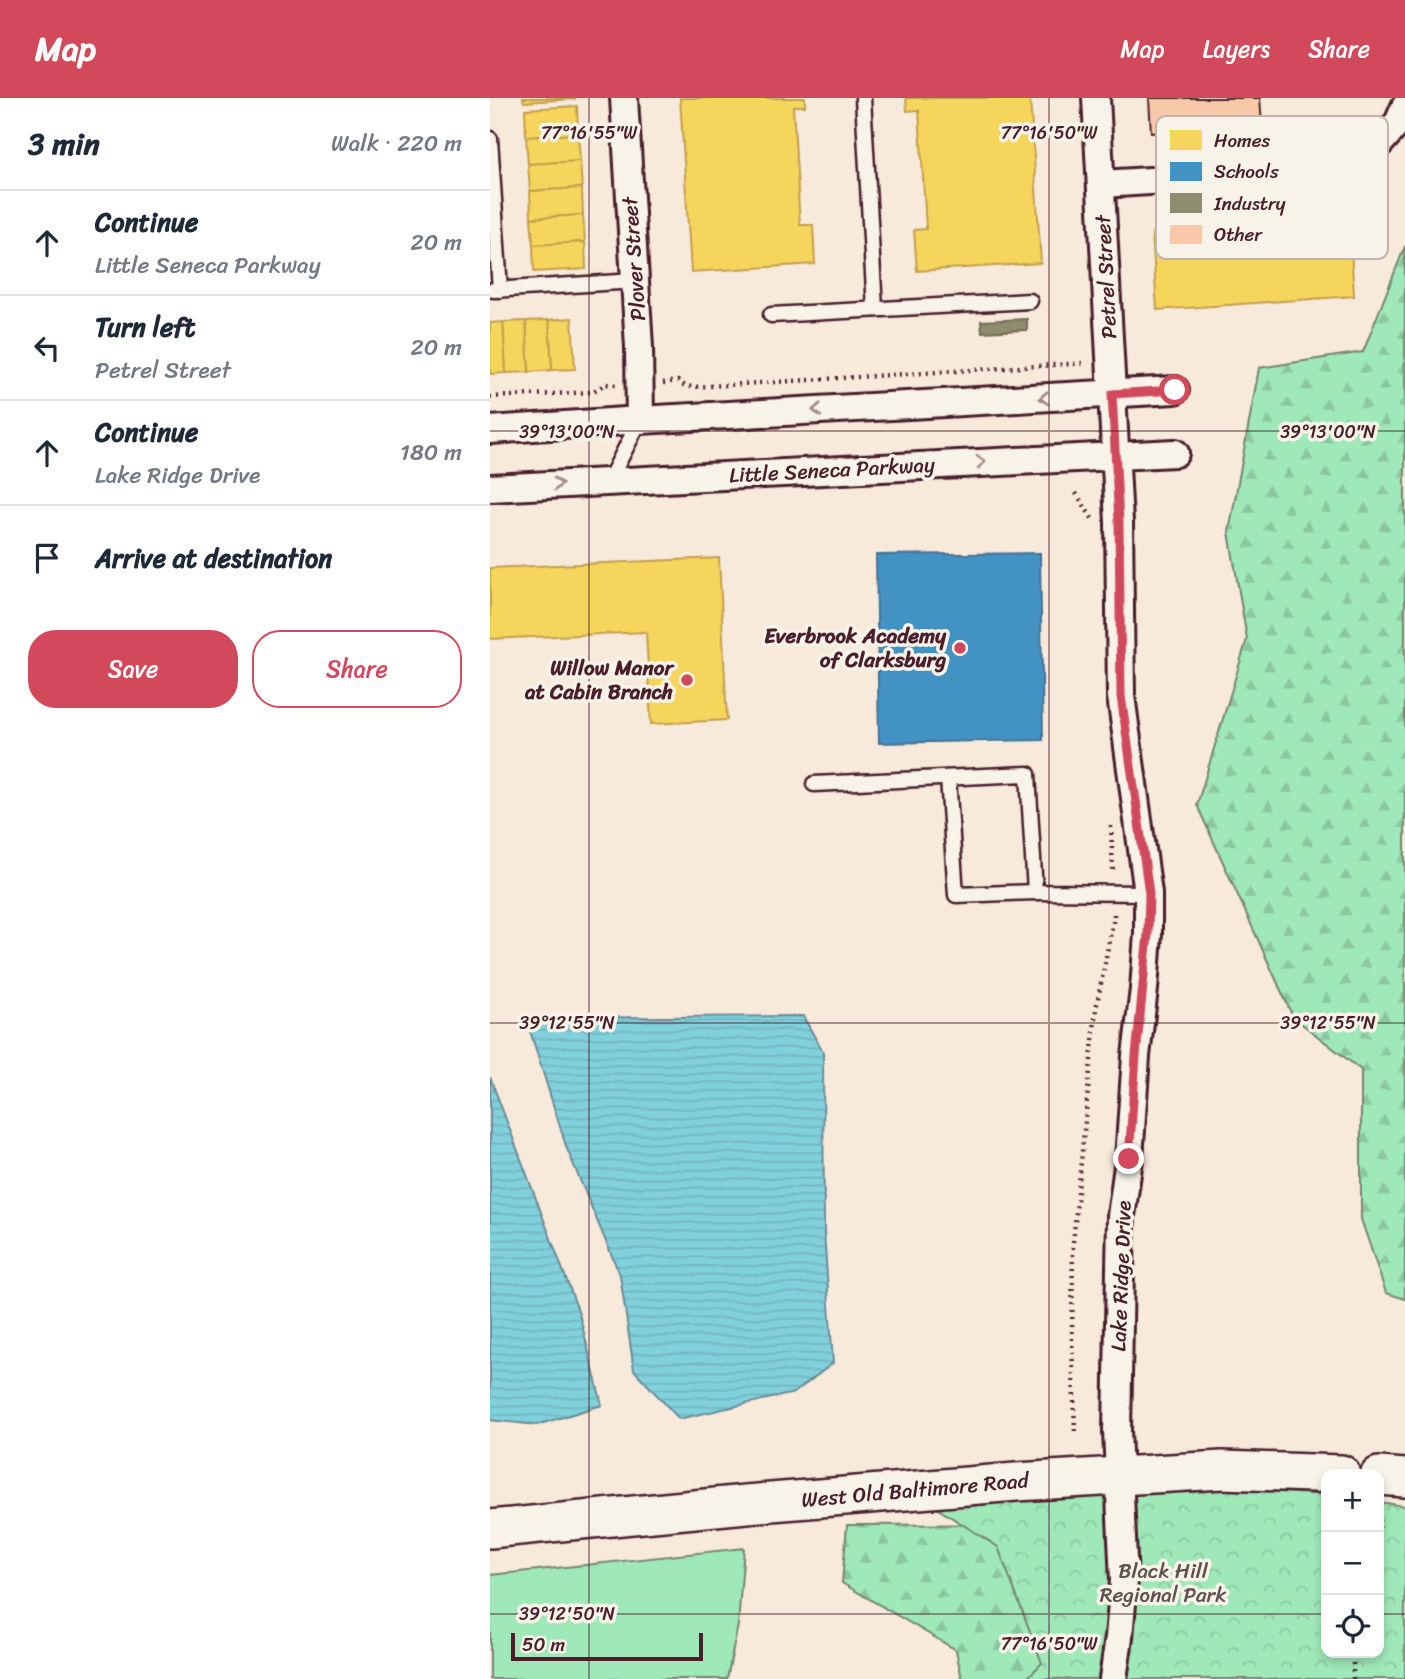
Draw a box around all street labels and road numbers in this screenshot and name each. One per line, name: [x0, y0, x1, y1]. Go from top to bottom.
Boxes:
street label: Plover Street: [611, 194, 657, 322]
street label: Petrel Street: [1084, 213, 1128, 340]
street label: Little Seneca Parkway: [728, 446, 936, 494]
street label: Lake Ridge Drive: [1099, 1200, 1143, 1352]
street label: West Old Baltimore Road: [800, 1461, 1032, 1519]

